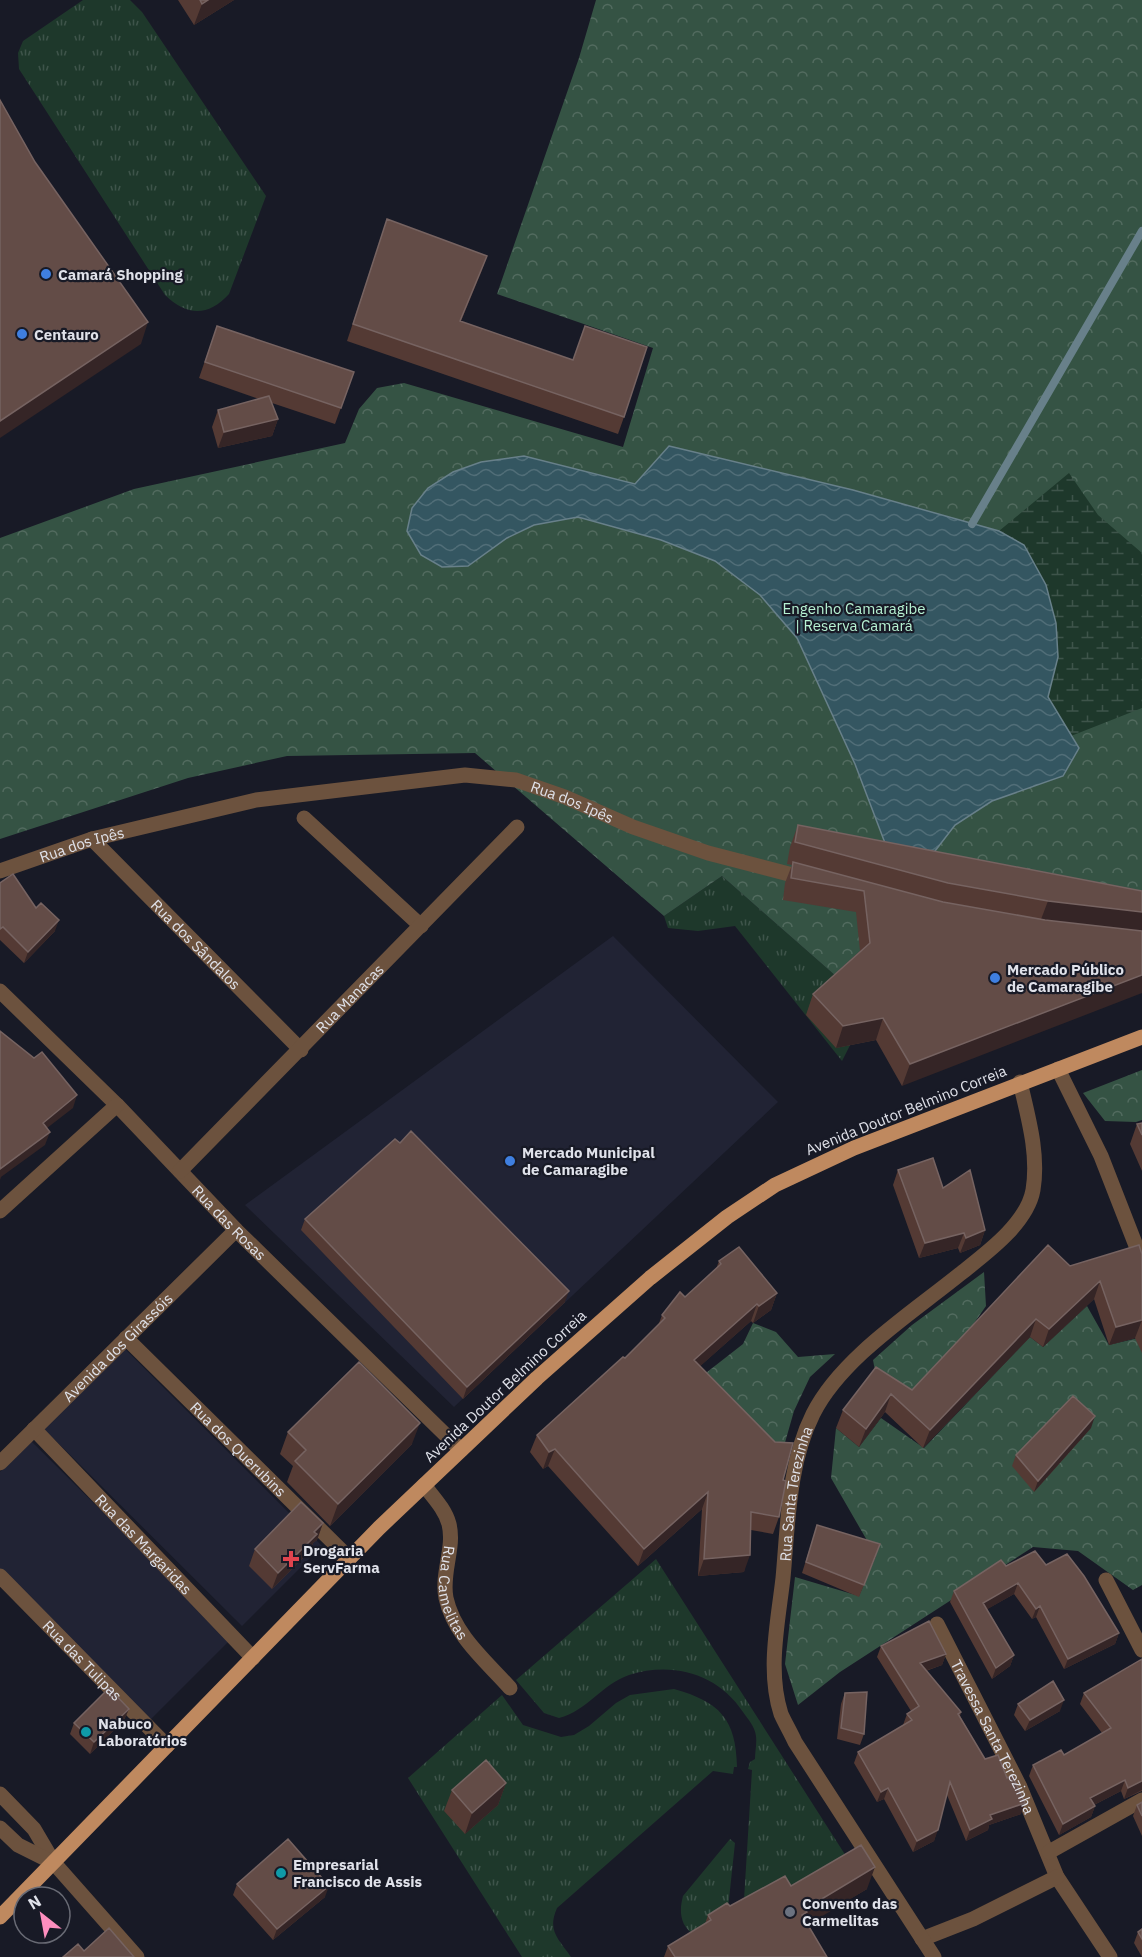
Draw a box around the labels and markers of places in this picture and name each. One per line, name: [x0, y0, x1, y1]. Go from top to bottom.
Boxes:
place label: Camará Shopping: [58, 265, 183, 284]
marker: Camará Shopping: [39, 267, 53, 281]
place label: Centauro: [34, 325, 99, 344]
marker: Centauro: [15, 327, 29, 341]
place label: Mercado Público de Camaragibe: [1007, 960, 1124, 996]
marker: Mercado Público de Camaragibe: [988, 971, 1002, 985]
place label: Mercado Municipal de Camaragibe: [522, 1143, 655, 1179]
marker: Mercado Municipal de Camaragibe: [503, 1154, 517, 1168]
place label: Drogaria ServFarma: [303, 1541, 380, 1577]
marker: Drogaria ServFarma: [284, 1552, 298, 1566]
place label: Nabuco Laboratórios: [98, 1714, 187, 1750]
marker: Nabuco Laboratórios: [79, 1725, 93, 1739]
place label: Empresarial Francisco de Assis: [293, 1855, 423, 1891]
marker: Empresarial Francisco de Assis: [274, 1866, 288, 1880]
place label: Convento das Carmelitas: [802, 1894, 898, 1930]
marker: Convento das Carmelitas: [783, 1905, 797, 1919]

